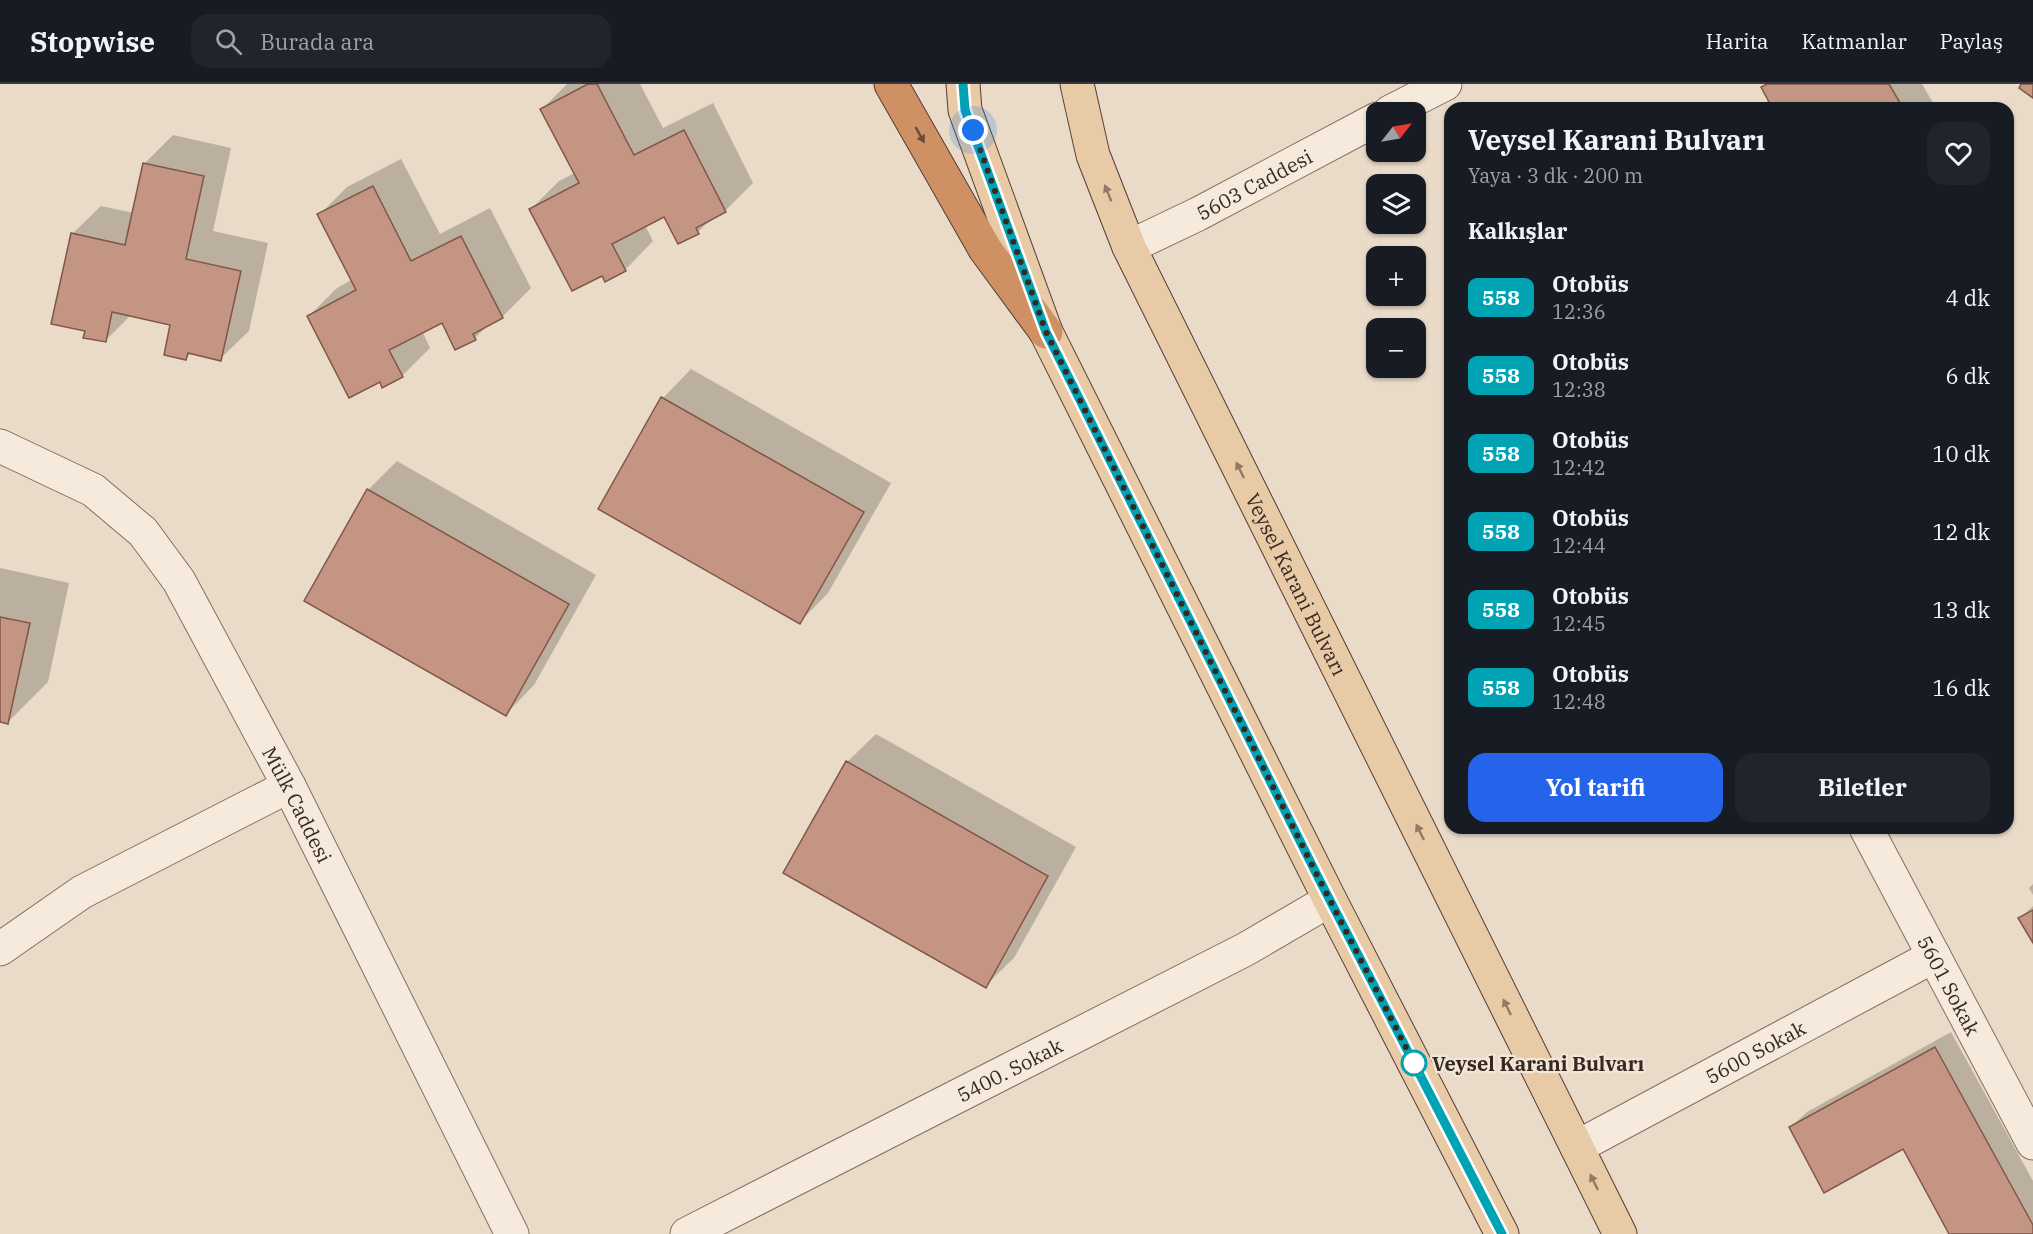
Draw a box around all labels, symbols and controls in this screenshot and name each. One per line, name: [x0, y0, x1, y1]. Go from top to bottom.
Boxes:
search box: [191, 14, 611, 68]
text: Stopwise: [30, 23, 155, 60]
icon: search: [212, 25, 245, 58]
text: Burada ara: [260, 27, 374, 56]
text: Harita: [1706, 27, 1769, 55]
text: Katmanlar: [1802, 27, 1907, 55]
text: Paylaş: [1940, 27, 2003, 55]
north arrow: [1366, 102, 1426, 162]
map controls: [1366, 102, 1426, 378]
your location: [958, 115, 988, 145]
text: Veysel Karani Bulvarı: [1468, 121, 1765, 158]
button: heart: [1927, 122, 1990, 185]
one-way arrow: [915, 126, 925, 143]
street label: 5603 Caddesi: [1191, 142, 1317, 226]
text: Yaya · 3 dk · 200 m: [1468, 162, 1643, 189]
button: layers: [1366, 174, 1426, 234]
one-way arrow: [1103, 184, 1112, 202]
text: Kalkışlar: [1468, 216, 1567, 245]
button: +: [1366, 246, 1426, 306]
text: Otobüs: [1552, 269, 1629, 298]
text: 558: [1482, 283, 1520, 311]
text: 4 dk: [1945, 283, 1990, 312]
text: 12:36: [1552, 298, 1606, 325]
button: −: [1366, 318, 1426, 378]
text: Otobüs: [1552, 347, 1629, 376]
text: 558: [1482, 361, 1520, 389]
text: 6 dk: [1945, 361, 1990, 390]
text: 12:38: [1552, 376, 1606, 403]
text: Otobüs: [1552, 425, 1629, 454]
text: 558: [1482, 439, 1520, 467]
text: 10 dk: [1932, 439, 1990, 468]
text: 12:42: [1552, 454, 1606, 481]
one-way arrow: [1235, 461, 1245, 478]
street label: Veysel Karani Bulvarı: [1240, 488, 1353, 680]
text: Otobüs: [1552, 503, 1629, 532]
text: 558: [1482, 517, 1520, 545]
text: 12 dk: [1932, 517, 1990, 546]
text: 12:44: [1552, 532, 1606, 559]
text: Otobüs: [1552, 581, 1629, 610]
text: 558: [1482, 595, 1520, 623]
text: 13 dk: [1932, 595, 1990, 624]
text: 12:45: [1552, 610, 1606, 637]
text: Otobüs: [1552, 659, 1629, 688]
text: 558: [1482, 673, 1520, 701]
text: 16 dk: [1932, 673, 1990, 702]
text: 12:48: [1552, 688, 1606, 715]
street label: Mülk Caddesi: [257, 742, 338, 867]
button: Yol tarifi: [1468, 753, 1723, 822]
button: Biletler: [1735, 753, 1990, 822]
one-way arrow: [1416, 824, 1425, 841]
street label: 5601 Sokak: [1912, 930, 1987, 1040]
one-way arrow: [1503, 998, 1513, 1016]
street label: 5600 Sokak: [1700, 1014, 1810, 1090]
street label: 5400. Sokak: [952, 1031, 1067, 1108]
marker: Veysel Karani Bulvarı: [1401, 1050, 1427, 1076]
place label: Veysel Karani Bulvarı: [1432, 1050, 1645, 1077]
one-way arrow: [1590, 1173, 1599, 1190]

